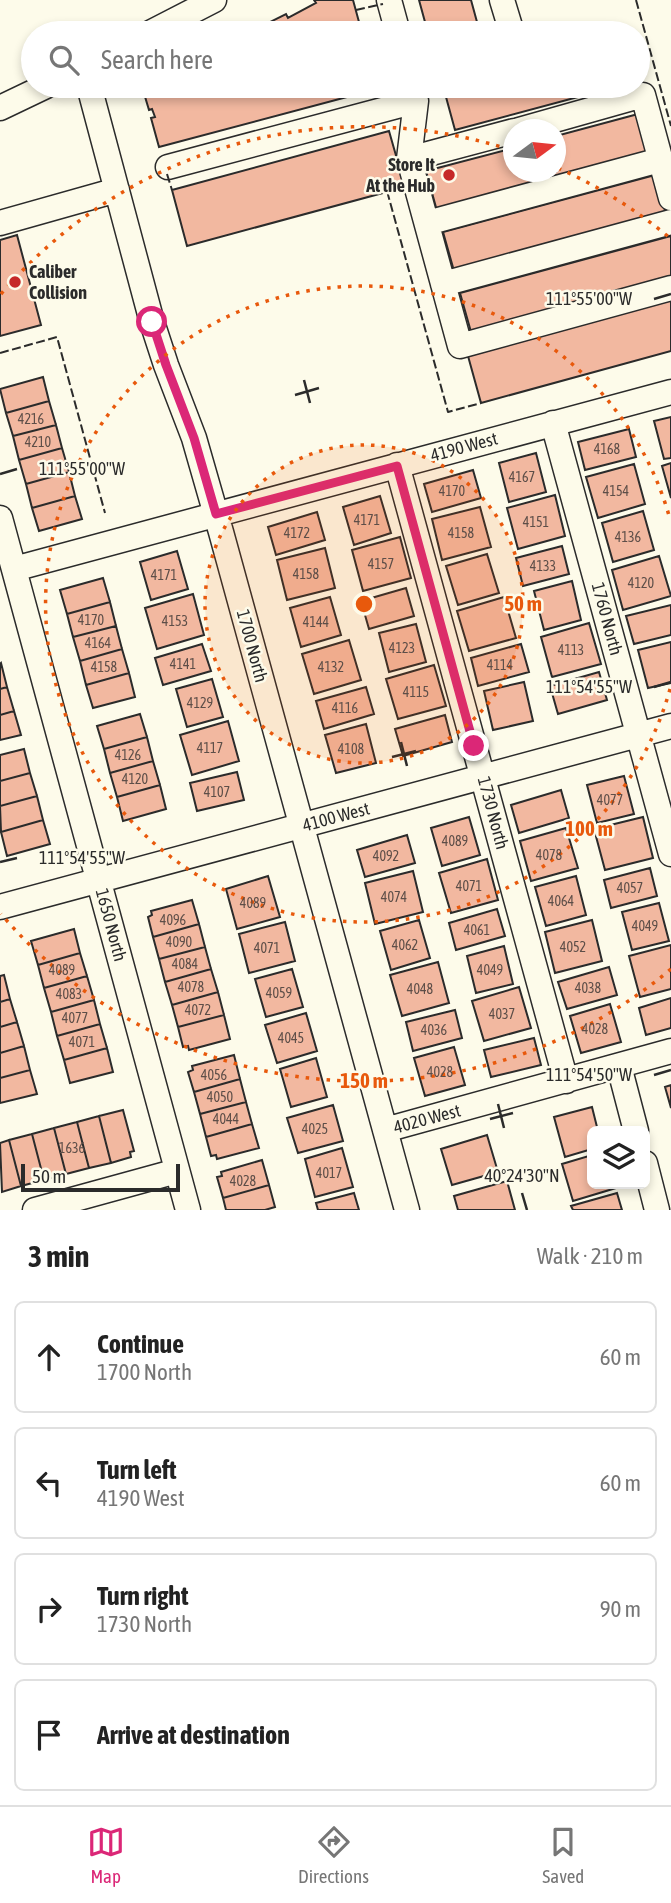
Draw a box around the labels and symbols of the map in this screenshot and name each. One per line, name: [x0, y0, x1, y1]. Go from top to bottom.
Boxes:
north arrow: [503, 119, 566, 182]
place label: Store It At the Hub: [365, 154, 436, 196]
marker: Store It At the Hub: [441, 167, 457, 183]
place label: Caliber Collision: [29, 261, 87, 303]
marker: Caliber Collision: [7, 274, 23, 290]
text: 111°55'00"W: [546, 288, 632, 309]
route start: [136, 306, 167, 337]
house number: 4216: [18, 411, 45, 427]
street label: 4190 West: [428, 428, 500, 466]
house number: 4210: [25, 434, 52, 450]
house number: 4168: [594, 441, 621, 457]
text: 111°55'00"W: [39, 458, 125, 479]
house number: 4167: [509, 469, 535, 485]
house number: 4170: [439, 483, 466, 499]
house number: 4154: [603, 483, 630, 499]
house number: 4171: [354, 512, 380, 528]
house number: 4151: [523, 514, 549, 530]
house number: 4172: [284, 525, 310, 541]
house number: 4158: [448, 525, 475, 541]
house number: 4136: [615, 529, 642, 545]
house number: 4157: [368, 556, 394, 572]
house number: 4133: [530, 558, 556, 574]
house number: 4158: [293, 566, 320, 582]
house number: 4171: [151, 567, 177, 583]
house number: 4120: [628, 575, 655, 591]
street label: 1760 North: [588, 580, 627, 658]
text: 50 m: [504, 591, 542, 615]
centre of rings: [352, 592, 376, 616]
street label: 1700 North: [233, 607, 272, 685]
house number: 4170: [78, 612, 105, 628]
house number: 4153: [162, 613, 188, 629]
house number: 4144: [303, 614, 330, 630]
house number: 4164: [85, 635, 112, 651]
house number: 4123: [389, 640, 415, 656]
house number: 4113: [558, 642, 584, 658]
house number: 4141: [170, 656, 196, 672]
house number: 4114: [487, 657, 514, 673]
house number: 4158: [91, 659, 118, 675]
house number: 4132: [318, 659, 344, 675]
text: 111°54'55"W: [546, 676, 632, 697]
house number: 4115: [403, 684, 429, 700]
house number: 4129: [187, 695, 213, 711]
house number: 4116: [332, 700, 359, 716]
route end: [458, 730, 489, 761]
house number: 4117: [197, 740, 223, 756]
house number: 4108: [338, 741, 365, 757]
house number: 4126: [115, 747, 142, 763]
house number: 4120: [122, 771, 149, 787]
street label: 1730 North: [474, 774, 513, 852]
house number: 4107: [204, 784, 230, 800]
house number: 4077: [597, 792, 623, 808]
street label: 4100 West: [300, 798, 372, 836]
text: 100 m: [565, 816, 613, 840]
house number: 4089: [442, 833, 468, 849]
text: 111°54'55"W: [39, 847, 125, 868]
house number: 4078: [536, 847, 563, 863]
house number: 4092: [373, 848, 399, 864]
house number: 4071: [456, 878, 482, 894]
house number: 4057: [617, 880, 643, 896]
street label: 1650 North: [92, 886, 131, 964]
house number: 4074: [381, 889, 408, 905]
house number: 4064: [548, 893, 575, 909]
house number: 4089: [240, 895, 266, 911]
house number: 4096: [160, 912, 187, 928]
house number: 4049: [632, 918, 658, 934]
house number: 4061: [464, 922, 490, 938]
house number: 4090: [166, 934, 193, 950]
house number: 4062: [392, 937, 418, 953]
house number: 4052: [560, 939, 586, 955]
house number: 4071: [254, 940, 280, 956]
house number: 4084: [172, 956, 199, 972]
house number: 4089: [49, 962, 75, 978]
house number: 4049: [477, 962, 503, 978]
house number: 4078: [178, 979, 205, 995]
house number: 4038: [575, 980, 602, 996]
house number: 4048: [407, 981, 434, 997]
house number: 4059: [266, 985, 292, 1001]
house number: 4083: [56, 986, 82, 1002]
house number: 4072: [185, 1002, 211, 1018]
house number: 4037: [489, 1006, 515, 1022]
house number: 4077: [62, 1010, 88, 1026]
house number: 4028: [582, 1021, 609, 1037]
house number: 4036: [421, 1022, 448, 1038]
house number: 4045: [278, 1030, 304, 1046]
house number: 4071: [69, 1034, 95, 1050]
house number: 4028: [427, 1064, 454, 1080]
text: 111°54'50"W: [546, 1064, 632, 1085]
house number: 4056: [201, 1067, 228, 1083]
text: 150 m: [340, 1068, 388, 1092]
house number: 4050: [207, 1089, 234, 1105]
street label: 4020 West: [391, 1100, 463, 1138]
house number: 4044: [213, 1111, 240, 1127]
house number: 4025: [302, 1121, 328, 1137]
house number: 1636: [59, 1140, 86, 1156]
scale bar: [21, 1161, 180, 1193]
house number: 4017: [316, 1165, 342, 1181]
text: 40°24'30"N: [484, 1165, 560, 1186]
house number: 4028: [230, 1173, 257, 1189]

